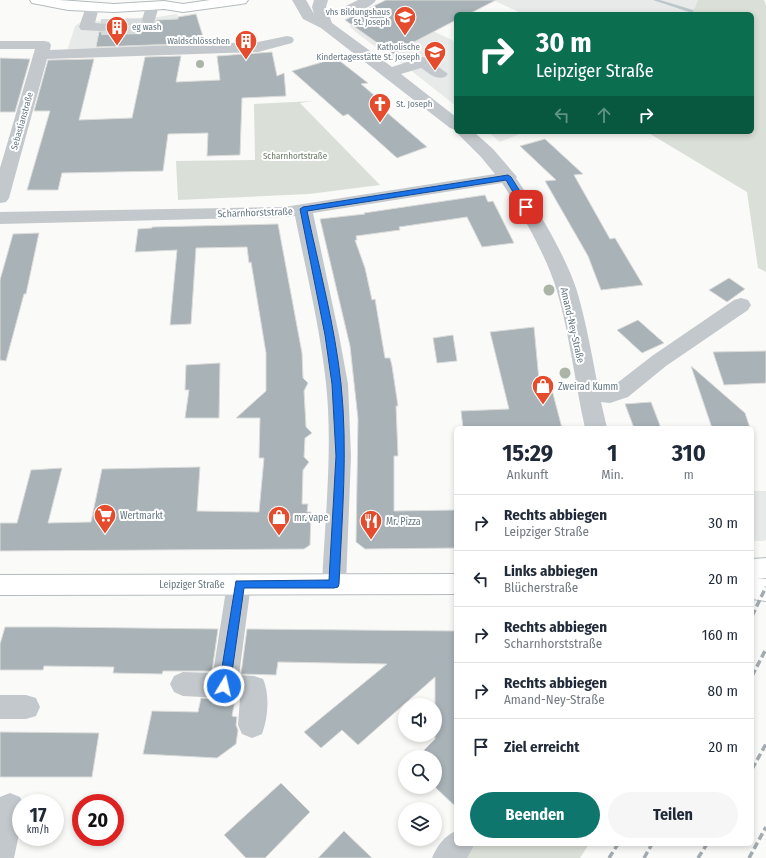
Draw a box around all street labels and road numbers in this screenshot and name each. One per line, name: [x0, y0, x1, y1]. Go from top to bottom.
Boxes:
street label: Sebastianstraße: [9, 91, 35, 151]
street label: Scharnhorststraße: [217, 206, 293, 220]
street label: Amand-Ney-Straße: [557, 286, 587, 364]
street label: Leipziger Straße: [159, 579, 225, 591]

